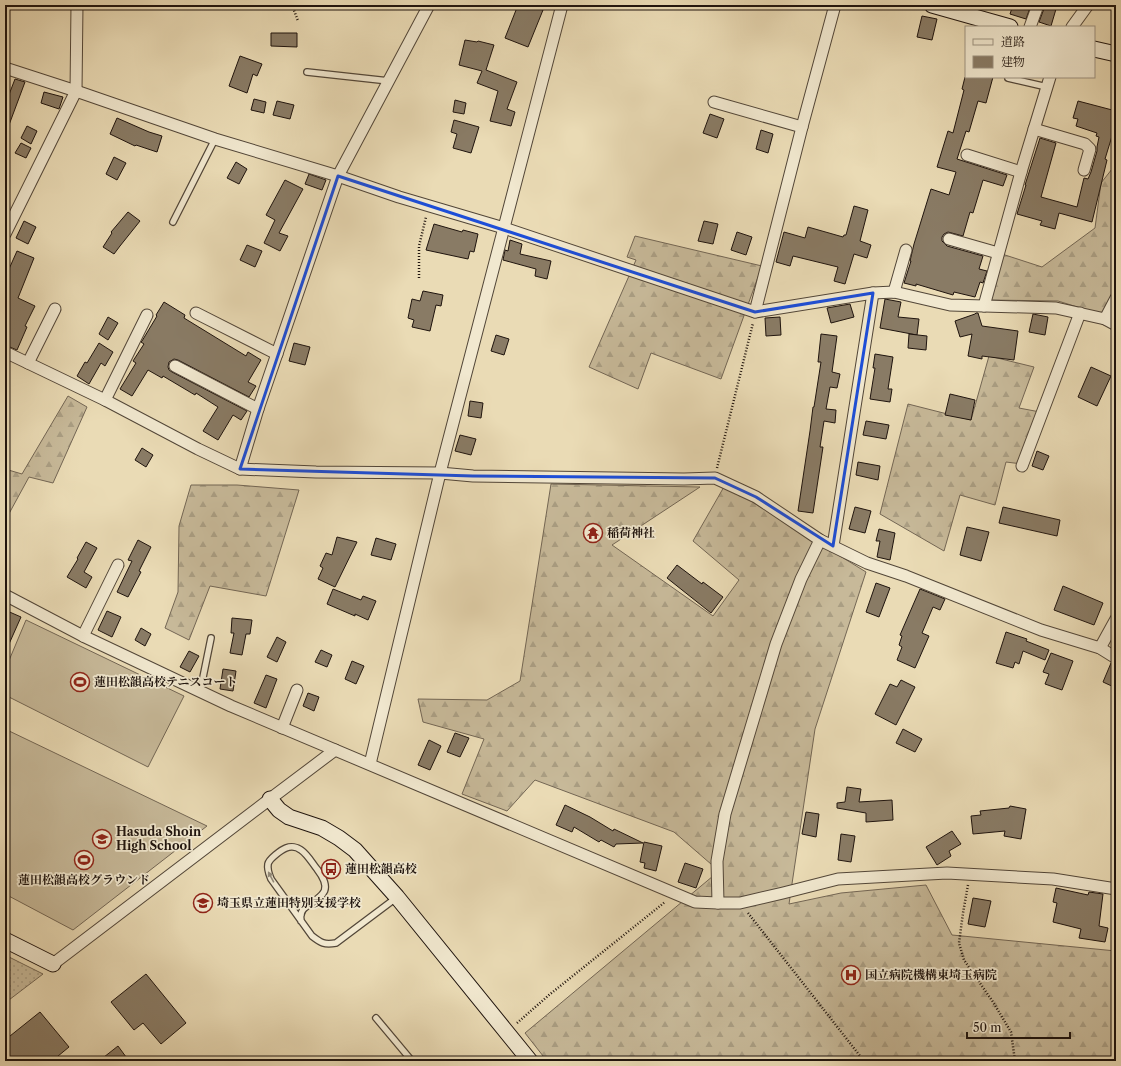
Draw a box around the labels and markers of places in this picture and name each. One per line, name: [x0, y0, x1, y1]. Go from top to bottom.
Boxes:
temple icon: 稲荷神社: [582, 522, 604, 544]
place label: 稲荷神社: [607, 525, 655, 540]
sports icon: 蓮田松韻高校テニスコート: [69, 671, 91, 693]
place label: 蓮田松韻高校テニスコート: [94, 674, 238, 689]
place label: Hasuda Shoin High School: [116, 824, 202, 853]
school or university icon: Hasuda Shoin High School: [91, 828, 113, 850]
sports icon: 蓮田松韻高校グラウンド: [73, 849, 95, 871]
bus stop icon: 蓮田松韻高校: [320, 858, 342, 880]
place label: 蓮田松韻高校: [345, 861, 417, 876]
place label: 蓮田松韻高校グラウンド: [18, 872, 150, 887]
school or university icon: 埼玉県立蓮田特別支援学校: [192, 892, 214, 914]
place label: 埼玉県立蓮田特別支援学校: [217, 895, 361, 910]
hospital icon: 国立病院機構東埼玉病院: [840, 964, 862, 986]
place label: 国立病院機構東埼玉病院: [865, 967, 997, 982]

